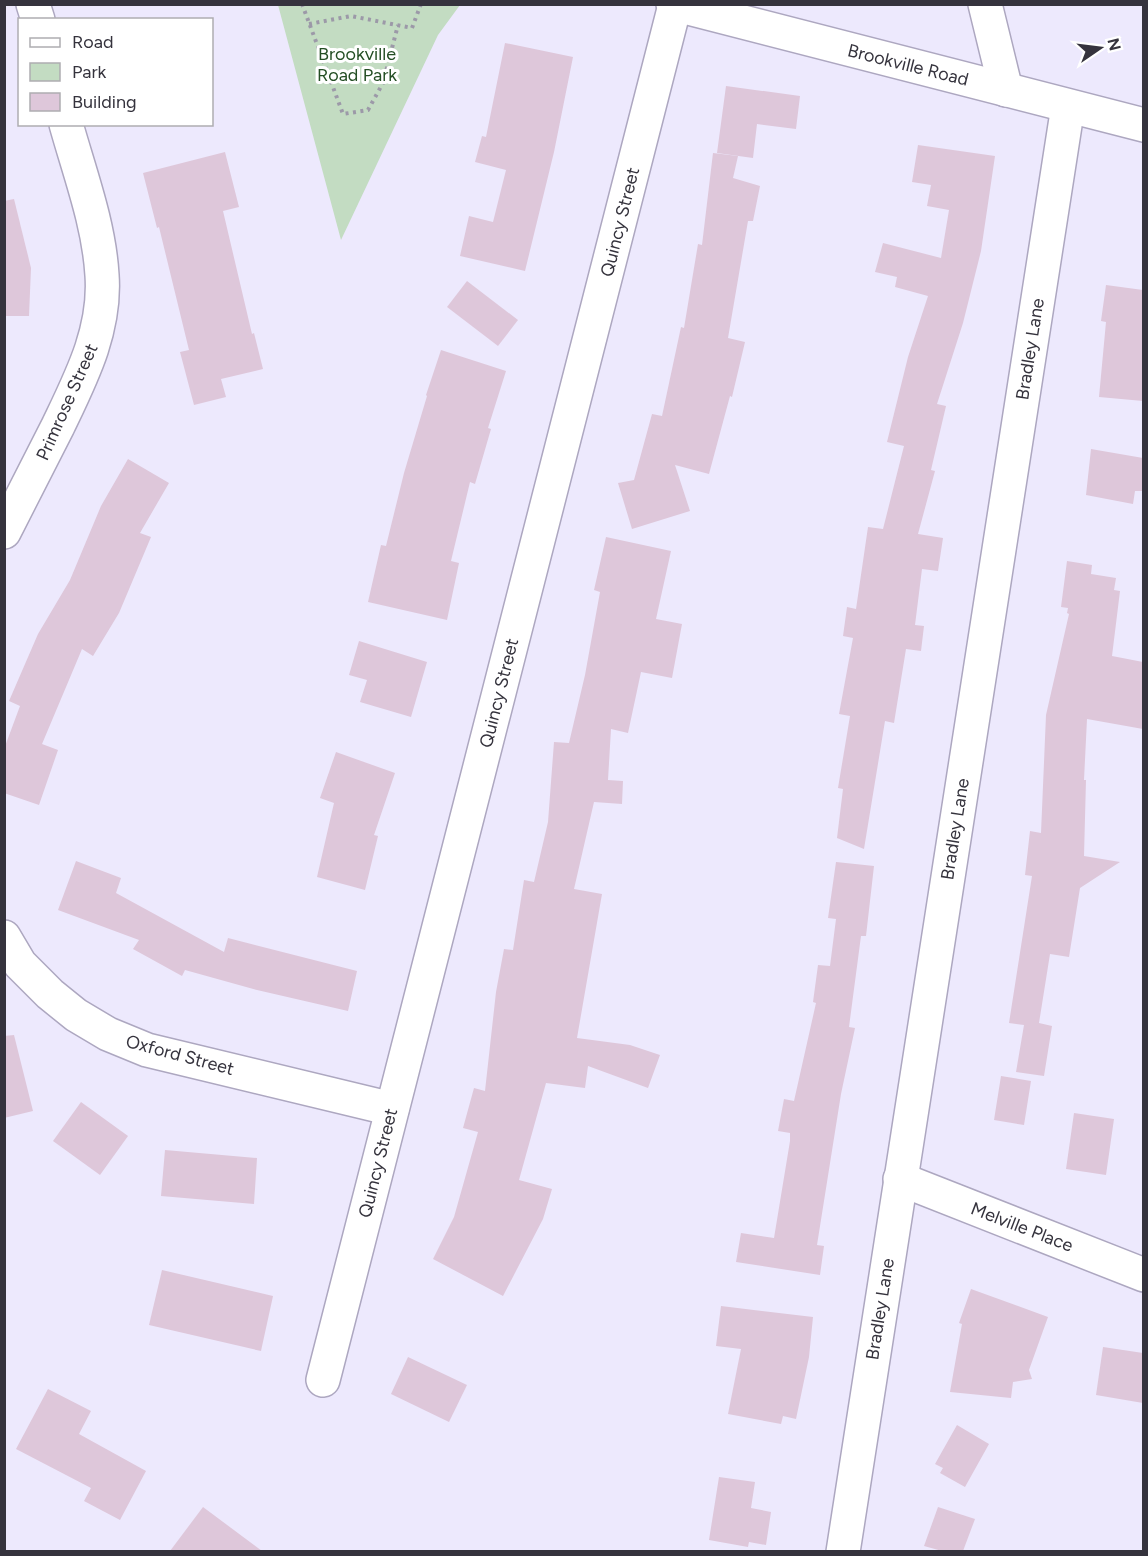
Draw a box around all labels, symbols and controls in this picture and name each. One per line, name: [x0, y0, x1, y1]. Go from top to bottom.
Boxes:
legend: [18, 18, 213, 126]
north arrow: [1070, 18, 1130, 78]
text: Road: [72, 31, 113, 53]
text: N: [1103, 36, 1125, 53]
street label: Brookville Road: [845, 39, 971, 91]
park label: Brookville Road Park: [317, 43, 397, 86]
text: Park: [72, 61, 107, 83]
text: Building: [72, 91, 137, 113]
street label: Quincy Street: [596, 165, 644, 279]
street label: Bradley Lane: [1011, 296, 1049, 401]
street label: Primrose Street: [31, 340, 103, 464]
street label: Quincy Street: [475, 636, 523, 750]
street label: Bradley Lane: [936, 776, 974, 881]
street label: Oxford Street: [124, 1030, 237, 1080]
street label: Quincy Street: [354, 1106, 402, 1220]
street label: Melville Place: [968, 1197, 1076, 1257]
street label: Bradley Lane: [861, 1256, 899, 1361]

